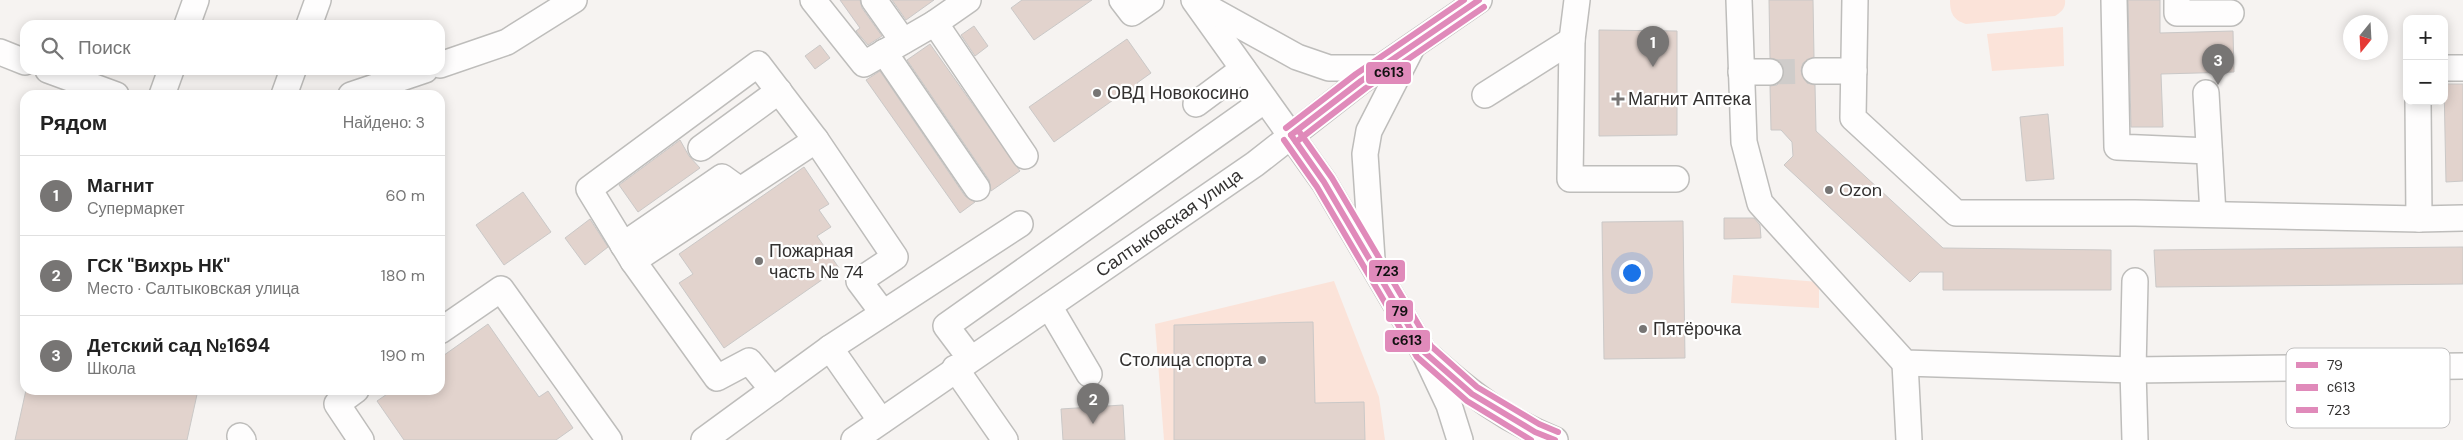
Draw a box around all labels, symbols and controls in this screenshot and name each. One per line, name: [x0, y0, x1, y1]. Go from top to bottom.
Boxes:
north arrow: [2343, 15, 2388, 60]
map controls: [2403, 15, 2448, 105]
button: +: [2403, 15, 2448, 60]
search box: [20, 20, 445, 75]
pin: 1: [1637, 26, 1669, 67]
icon: search: [38, 34, 66, 62]
text: Поиск: [78, 35, 131, 60]
pin: 3: [2202, 44, 2234, 85]
button: −: [2403, 60, 2448, 105]
line badge: с613: [1365, 61, 1412, 85]
text: с613: [1374, 63, 1404, 81]
place label: ОВД Новокосино: [1107, 81, 1249, 105]
marker: ОВД Новокосино: [1091, 87, 1103, 99]
place label: Магнит Аптека: [1628, 87, 1752, 111]
marker: Магнит Аптека: [1612, 93, 1624, 105]
text: Рядом: [40, 109, 107, 137]
text: Найдено: 3: [343, 112, 425, 133]
street label: Салтыковская улица: [1091, 163, 1248, 283]
text: Магнит: [87, 173, 154, 198]
place label: Ozon: [1839, 178, 1882, 202]
marker: Ozon: [1823, 184, 1835, 196]
text: 1: [53, 185, 59, 206]
text: 60 m: [385, 185, 425, 206]
text: Супермаркет: [87, 198, 185, 219]
place label: Пожарная часть № 74: [769, 239, 863, 284]
text: ГСК "Вихрь НК": [87, 253, 230, 278]
marker: Пожарная часть № 74: [753, 255, 765, 267]
line badge: 723: [1368, 259, 1406, 283]
your location: [1619, 260, 1645, 286]
text: 723: [1375, 262, 1399, 280]
text: 2: [51, 265, 61, 286]
text: 180 m: [381, 265, 425, 286]
text: Место · Салтыковская улица: [87, 278, 299, 299]
line badge: 79: [1385, 299, 1414, 323]
text: 79: [1392, 302, 1408, 320]
place label: Пятёрочка: [1653, 317, 1742, 341]
marker: Пятёрочка: [1637, 323, 1649, 335]
line badge: с613: [1384, 329, 1431, 353]
text: с613: [1392, 331, 1422, 349]
text: Детский сад №1694: [87, 333, 270, 358]
text: 3: [51, 345, 61, 366]
text: 190 m: [381, 345, 425, 366]
place label: Столица спорта: [1119, 348, 1253, 372]
legend: [2286, 348, 2450, 428]
marker: Столица спорта: [1256, 354, 1268, 366]
text: 79: [2327, 356, 2343, 374]
text: Школа: [87, 358, 136, 379]
text: с613: [2327, 378, 2355, 396]
pin: 2: [1077, 383, 1109, 424]
text: 723: [2327, 401, 2350, 419]

